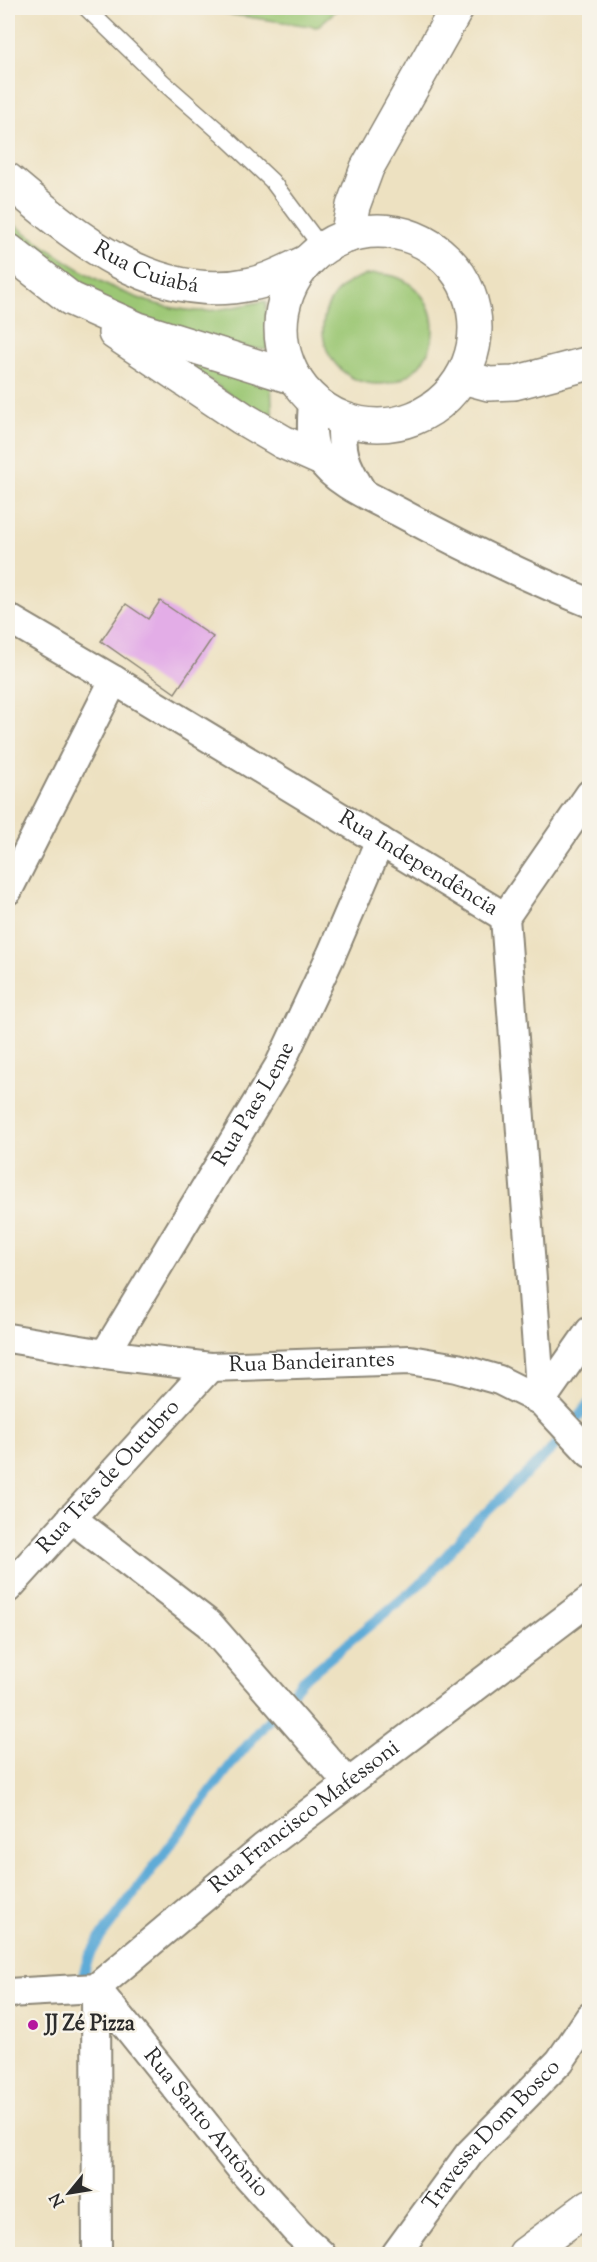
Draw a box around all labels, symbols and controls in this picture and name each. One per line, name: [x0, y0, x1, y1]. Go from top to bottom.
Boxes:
street label: Rua Cuiabá: [87, 234, 200, 303]
street label: Rua Independência: [332, 803, 504, 925]
street label: Rua Paes Leme: [206, 1037, 304, 1173]
street label: Rua Bandeirantes: [228, 1345, 395, 1382]
street label: Rua Três de Outubro: [30, 1393, 188, 1562]
street label: Rua Francisco Mafessoni: [203, 1733, 407, 1902]
place label: JJ Zé Pizza: [43, 2009, 136, 2041]
marker: JJ Zé Pizza: [26, 2018, 40, 2032]
street label: Rua Santo Antônio: [135, 2042, 276, 2205]
street label: Travessa Dom Bosco: [416, 2053, 569, 2218]
north arrow: [39, 2163, 99, 2223]
text: N: [45, 2188, 71, 2211]

